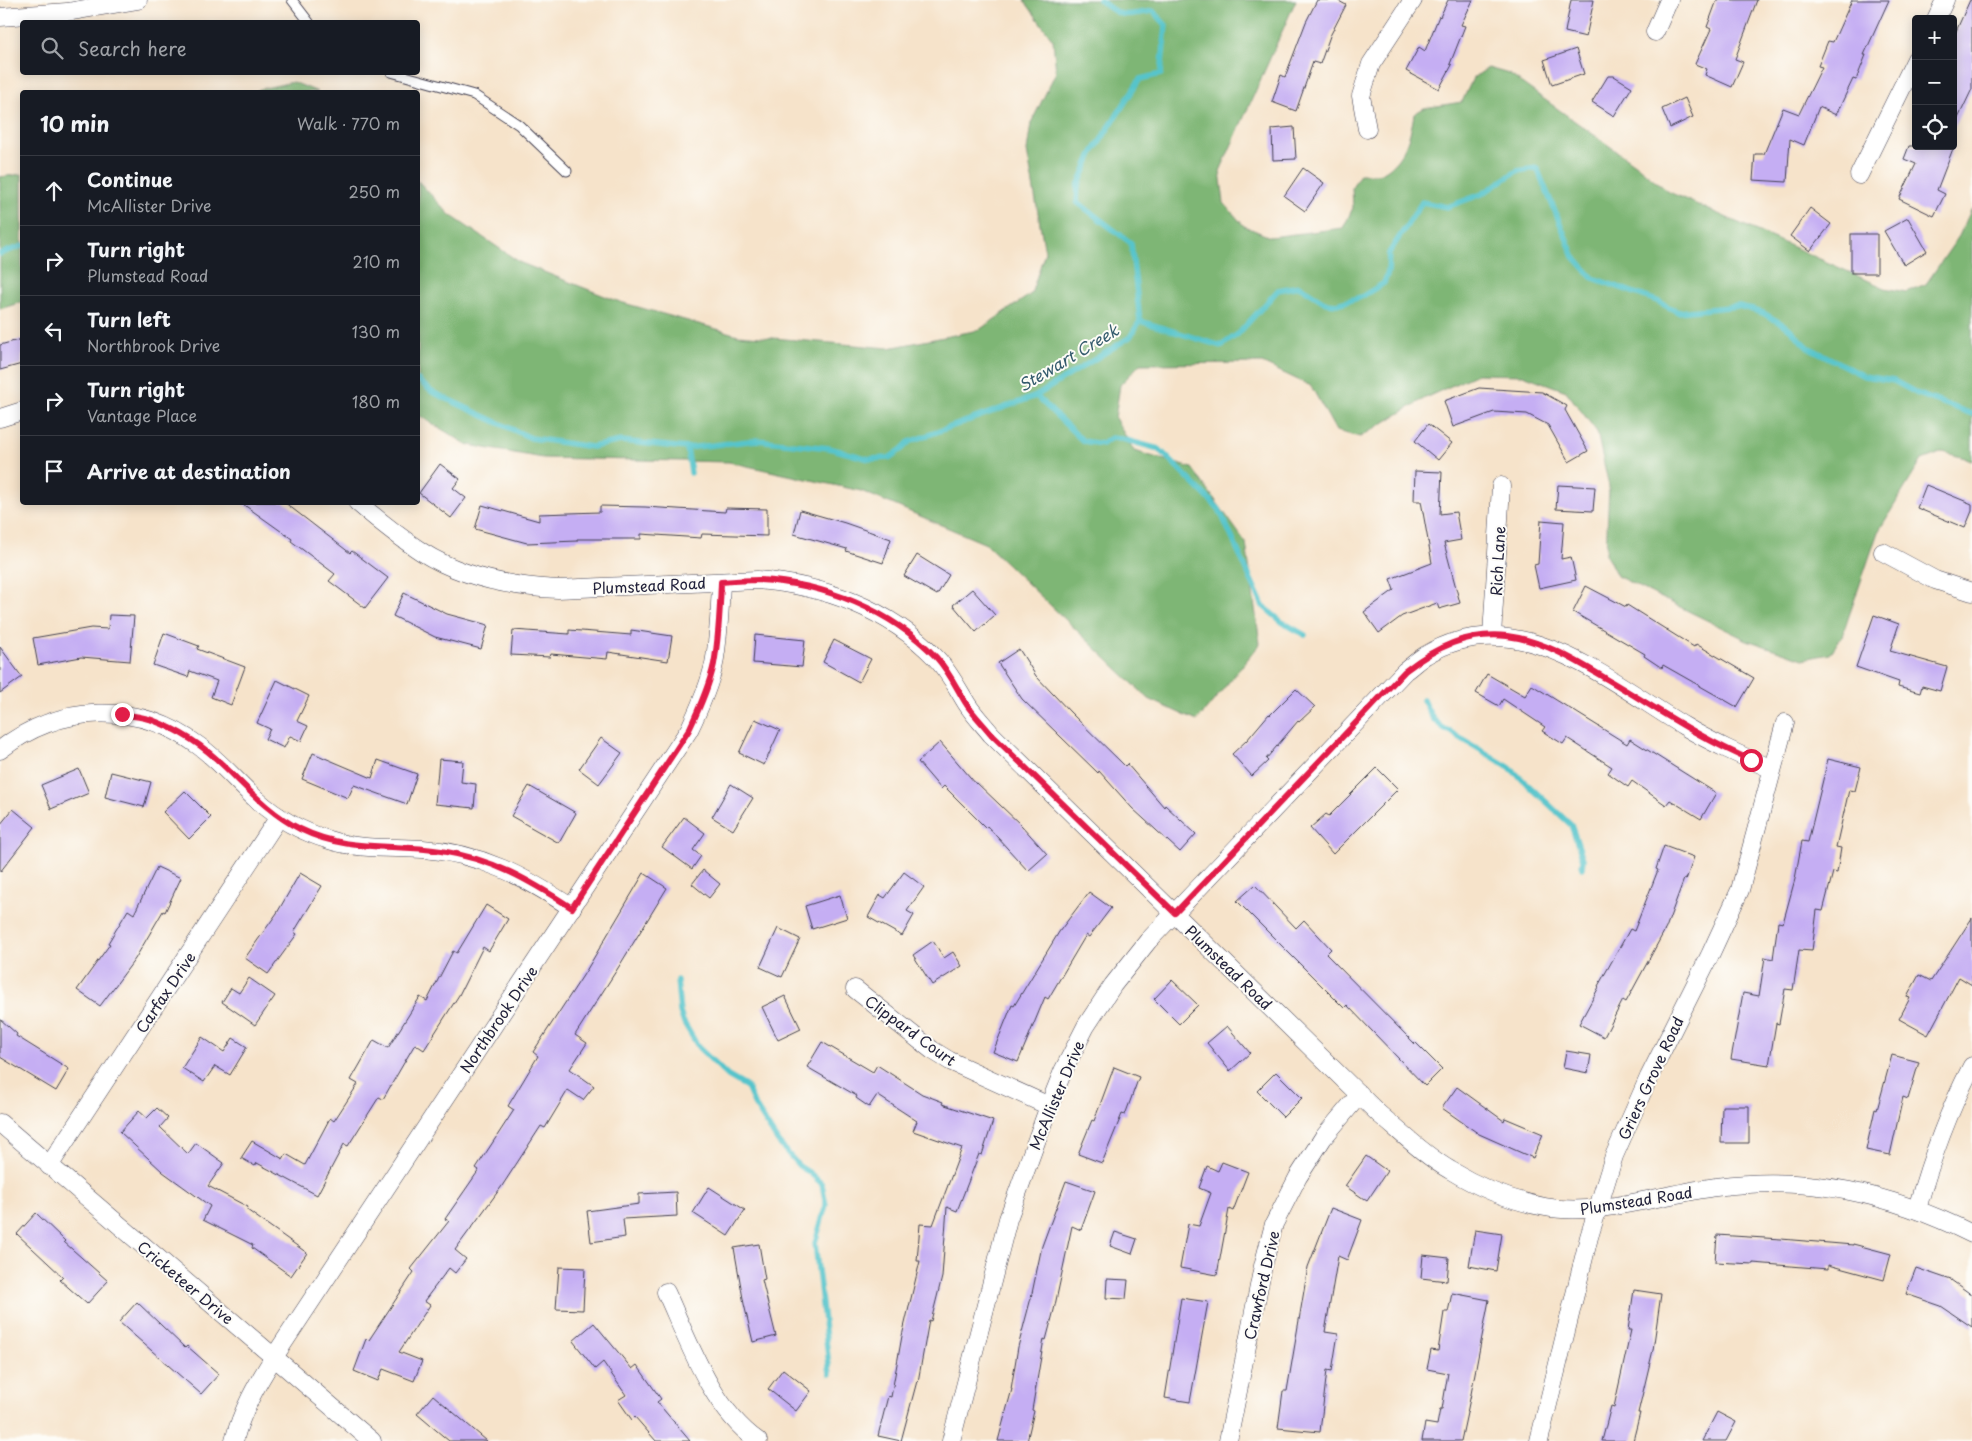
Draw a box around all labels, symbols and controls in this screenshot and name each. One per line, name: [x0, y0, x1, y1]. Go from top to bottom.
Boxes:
map controls: [1912, 15, 1957, 150]
button: +: [1912, 15, 1957, 60]
search box: [20, 20, 420, 75]
icon: search: [38, 34, 66, 62]
text: Search here: [78, 34, 187, 62]
button: −: [1912, 60, 1957, 105]
button: locate: [1912, 105, 1957, 150]
text: 10 min: [40, 107, 110, 139]
text: Walk · 770 m: [297, 111, 400, 135]
text: Continue: [87, 165, 173, 193]
icon: ahead: [40, 177, 68, 205]
text: 250 m: [349, 179, 400, 203]
text: McAllister Drive: [87, 193, 211, 217]
text: Turn right: [87, 235, 185, 263]
icon: right: [40, 247, 68, 275]
text: 210 m: [352, 249, 400, 273]
text: Plumstead Road: [87, 263, 208, 287]
text: Turn left: [87, 305, 171, 333]
icon: left: [40, 317, 68, 345]
water label: Stewart Creek: [1013, 317, 1124, 397]
text: 130 m: [352, 319, 400, 343]
text: Northbrook Drive: [87, 333, 220, 357]
text: Turn right: [87, 375, 185, 403]
icon: right: [40, 387, 68, 415]
text: 180 m: [352, 389, 400, 413]
text: Vantage Place: [87, 403, 197, 427]
icon: arrive: [40, 457, 68, 485]
text: Arrive at destination: [87, 457, 291, 485]
street label: Rich Lane: [1484, 525, 1510, 596]
street label: Plumstead Road: [592, 571, 706, 599]
route end: [111, 703, 134, 726]
route start: [1740, 749, 1763, 772]
street label: Plumstead Road: [1180, 919, 1278, 1015]
street label: Carfax Drive: [129, 947, 201, 1037]
street label: Northbrook Drive: [454, 961, 542, 1077]
street label: Clippard Court: [861, 989, 961, 1071]
street label: Griers Grove Road: [1611, 1013, 1689, 1143]
street label: McAllister Drive: [1023, 1037, 1089, 1153]
street label: Plumstead Road: [1578, 1180, 1694, 1220]
street label: Crawford Drive: [1237, 1228, 1285, 1342]
street label: Cricketeer Drive: [133, 1235, 239, 1329]

